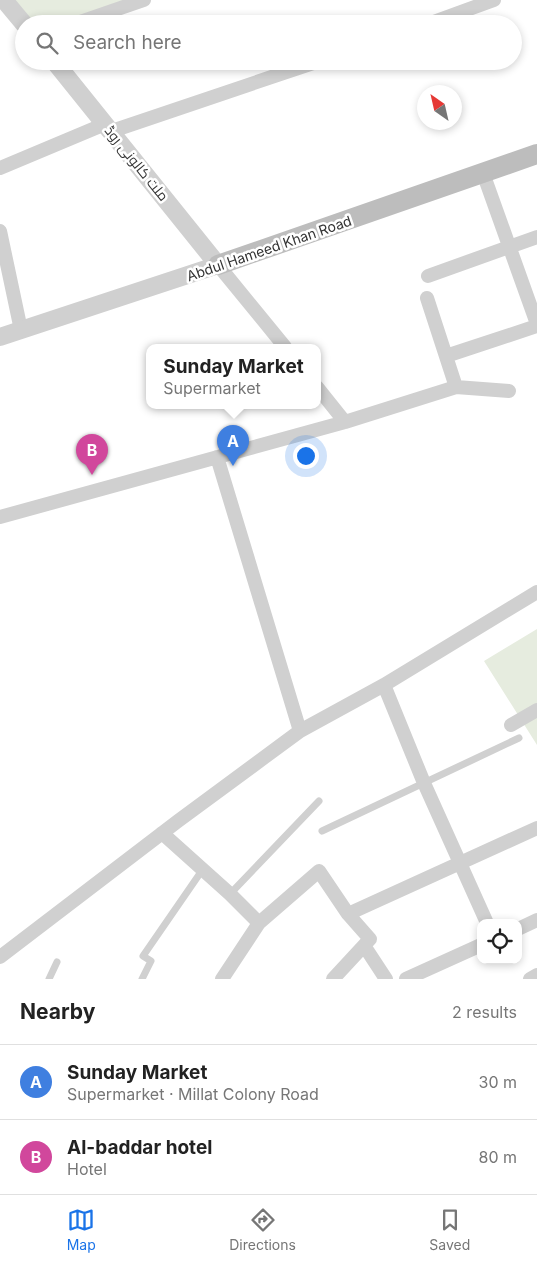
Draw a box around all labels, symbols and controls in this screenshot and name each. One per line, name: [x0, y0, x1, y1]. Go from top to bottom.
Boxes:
search box: [15, 15, 522, 70]
icon: search: [33, 29, 61, 57]
text: Search here: [73, 31, 182, 54]
north arrow: [417, 85, 462, 130]
street label: ملت کالونی روڈ: [102, 122, 172, 204]
street label: Abdul Hameed Khan Road: [184, 212, 354, 284]
popup: [146, 344, 321, 409]
text: Sunday Market: [163, 355, 304, 378]
text: Supermarket: [163, 378, 261, 398]
pin: A: [217, 425, 249, 466]
pin: B: [76, 434, 108, 475]
your location: [293, 443, 319, 469]
map controls: [477, 919, 522, 964]
button: locate: [477, 919, 522, 964]
text: Nearby: [20, 999, 95, 1024]
text: 2 results: [452, 1002, 517, 1022]
text: Sunday Market: [67, 1061, 207, 1084]
text: A: [30, 1072, 42, 1092]
text: 30 m: [479, 1072, 517, 1092]
text: Supermarket · Millat Colony Road: [67, 1084, 319, 1104]
text: Al-baddar hotel: [67, 1136, 212, 1159]
text: B: [31, 1147, 41, 1167]
text: 80 m: [478, 1147, 517, 1167]
text: Hotel: [67, 1159, 107, 1179]
tab: Map: [67, 1206, 96, 1253]
tab: Directions: [229, 1206, 296, 1253]
tab: Saved: [429, 1206, 470, 1253]

